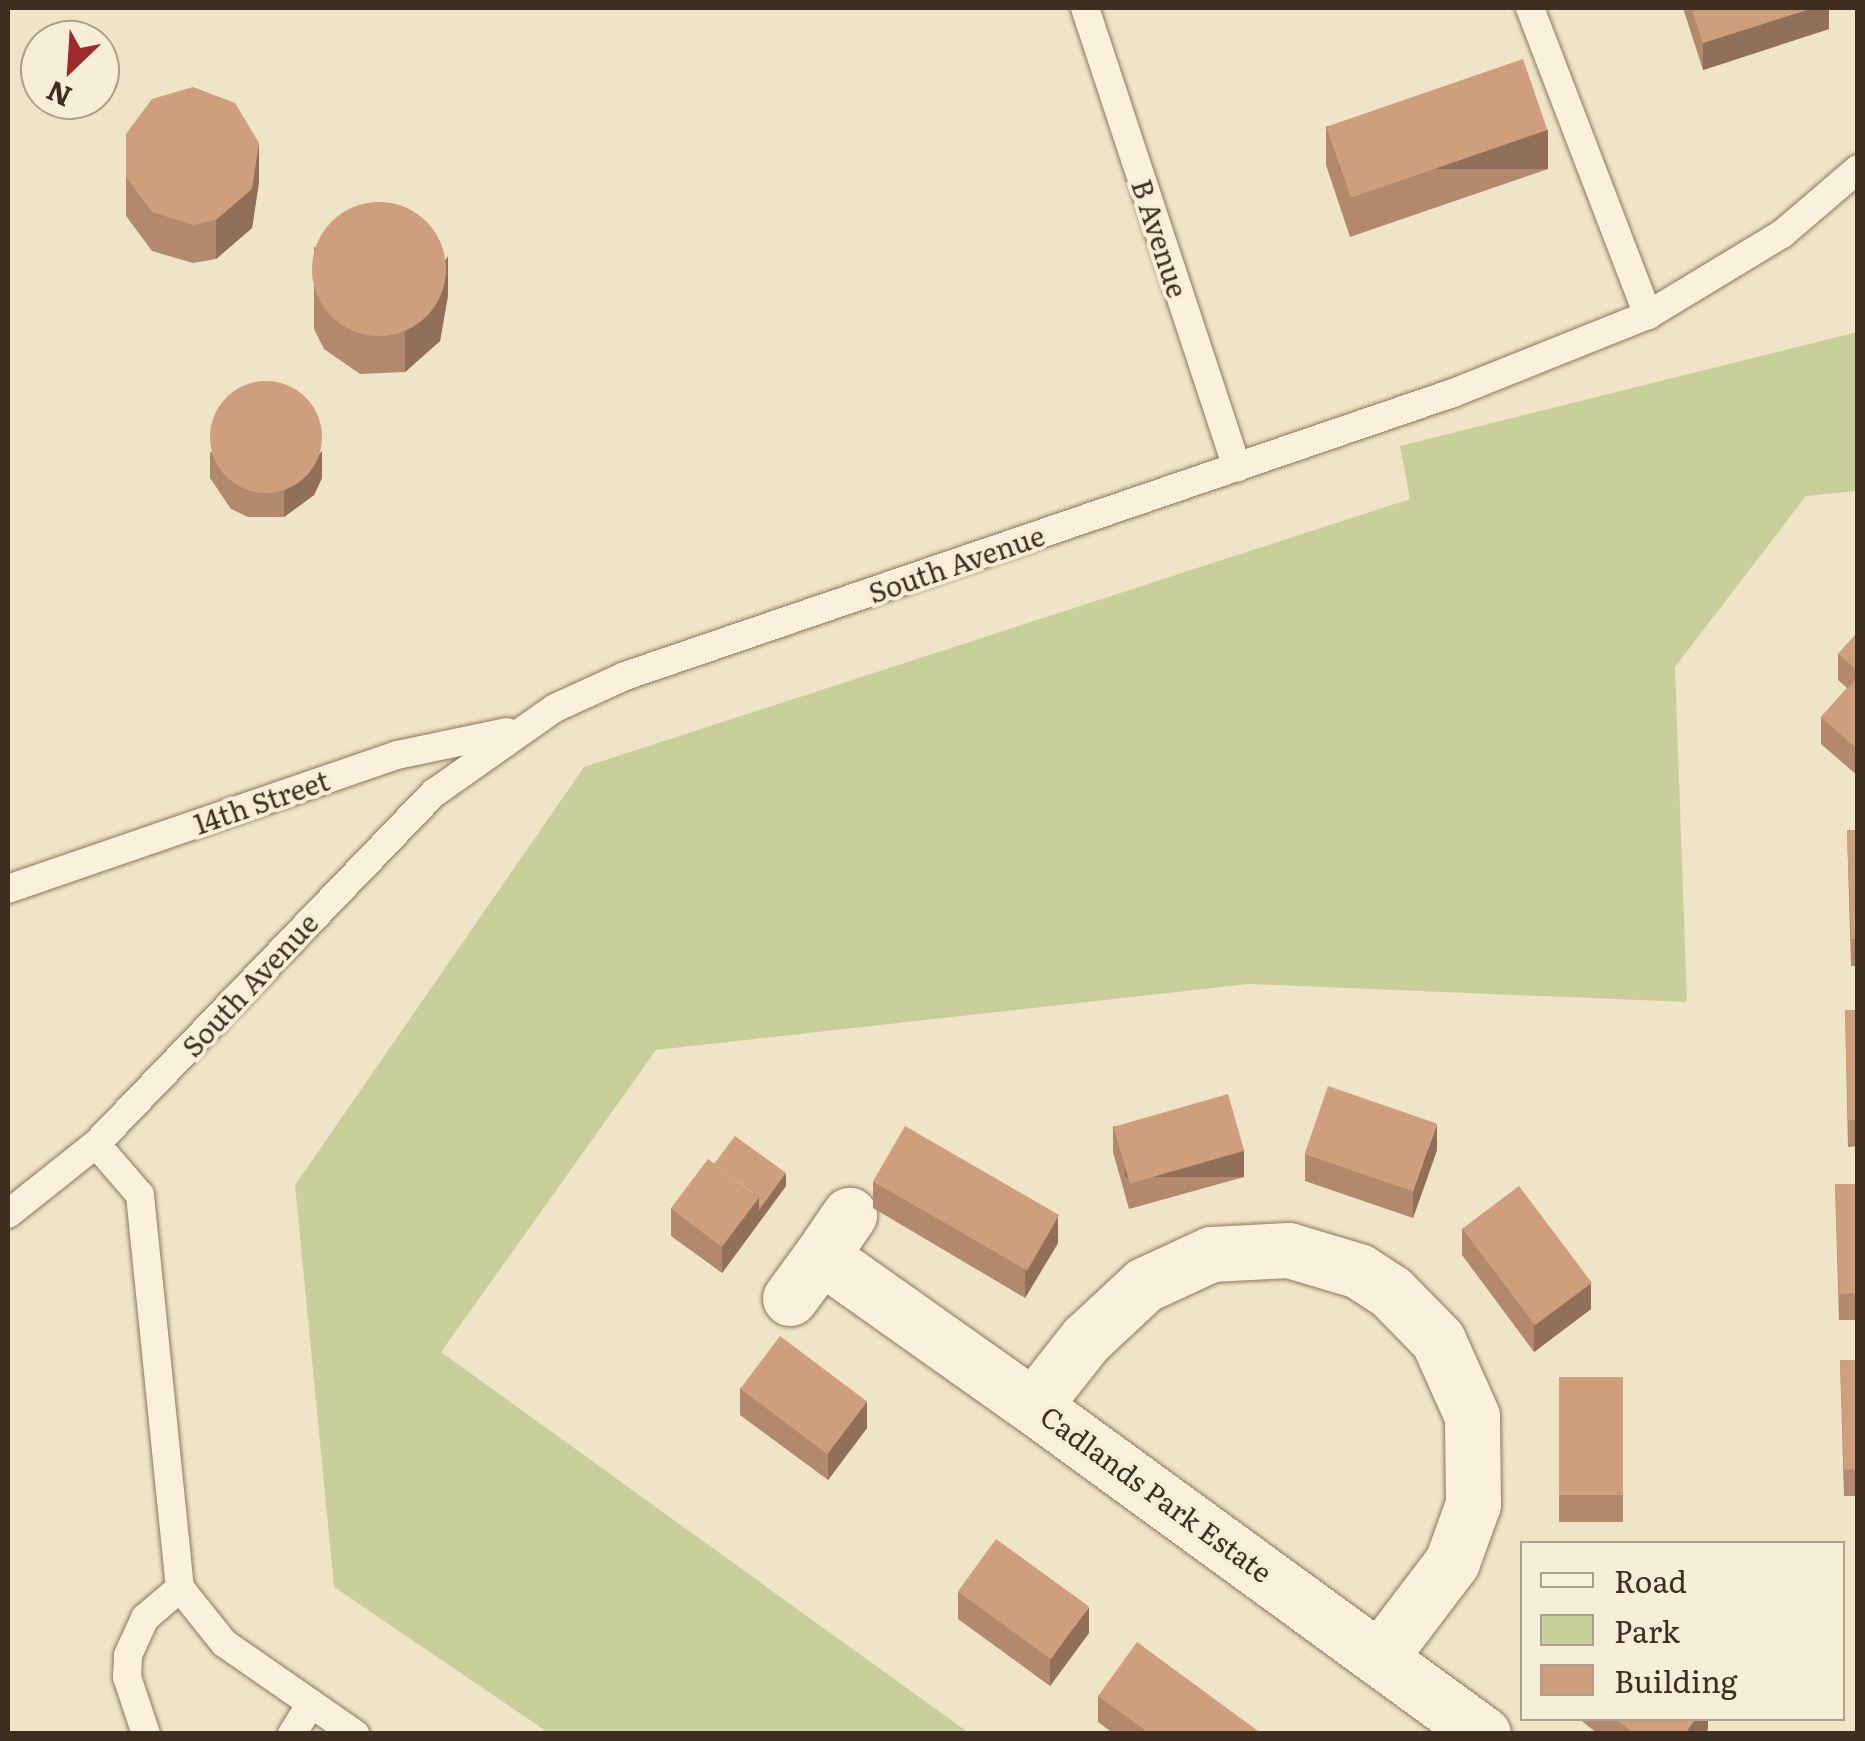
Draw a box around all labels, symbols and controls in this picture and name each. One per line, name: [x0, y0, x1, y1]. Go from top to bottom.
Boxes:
north arrow: [20, 20, 120, 120]
text: N: [39, 71, 78, 119]
street label: B Avenue: [1126, 175, 1196, 301]
street label: South Avenue: [864, 517, 1048, 609]
street label: 14th Street: [189, 762, 333, 840]
street label: South Avenue: [174, 905, 324, 1063]
street label: Cadlands Park Estate: [1035, 1398, 1279, 1588]
legend: [1520, 1541, 1845, 1721]
text: Road: [1614, 1558, 1687, 1602]
text: Park: [1614, 1608, 1680, 1652]
text: Building: [1614, 1658, 1738, 1702]

